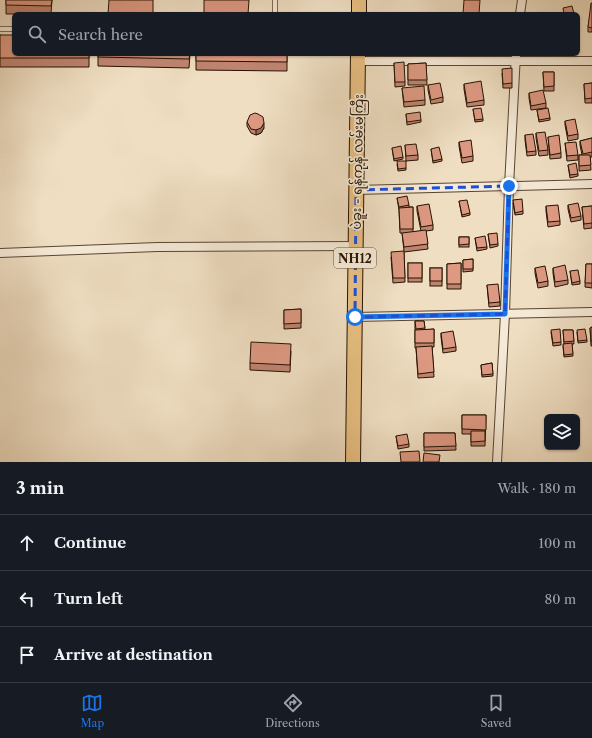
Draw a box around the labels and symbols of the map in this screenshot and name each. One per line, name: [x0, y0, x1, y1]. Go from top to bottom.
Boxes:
street label: ပဲခူး - ရန်ကုန် လမ်းမကြီး: [348, 94, 369, 230]
route end: [500, 177, 518, 195]
road number: NH12: [334, 248, 376, 268]
route start: [346, 308, 364, 326]

